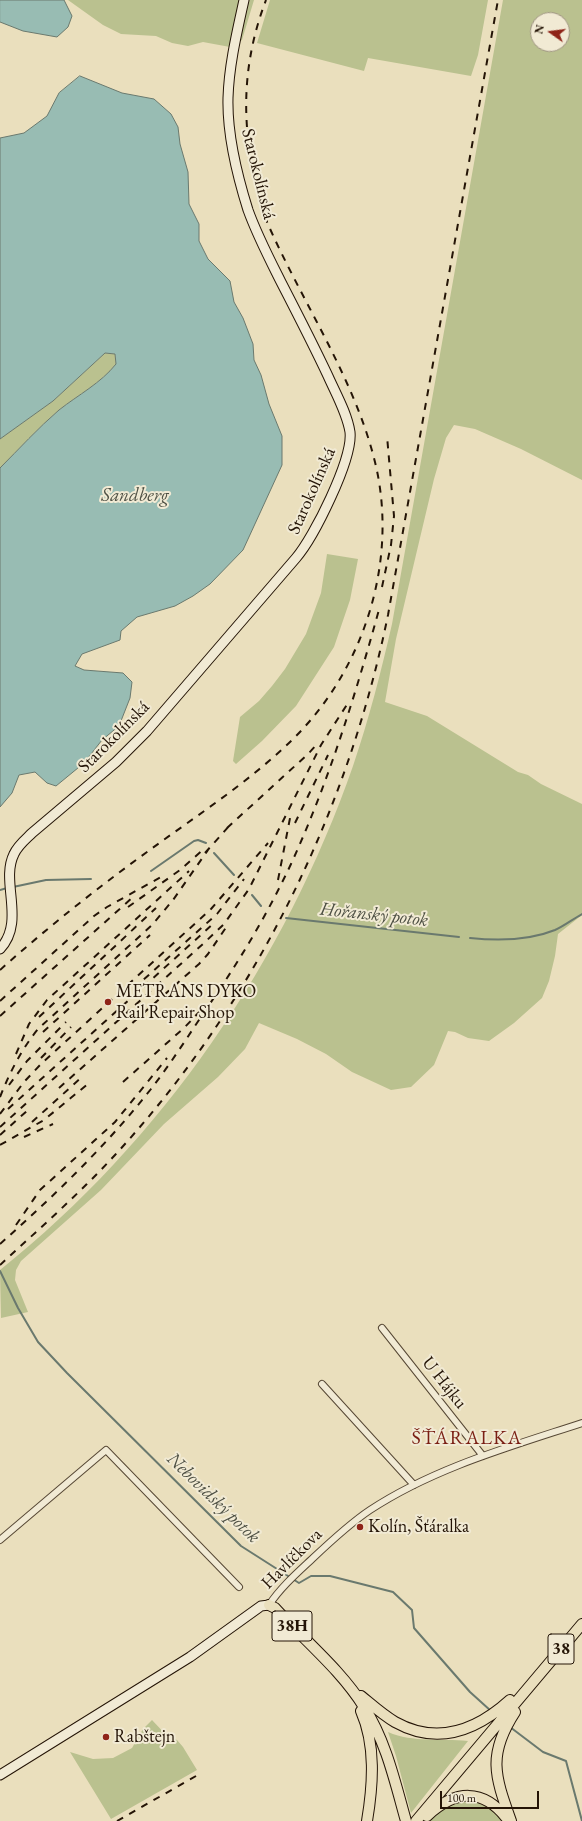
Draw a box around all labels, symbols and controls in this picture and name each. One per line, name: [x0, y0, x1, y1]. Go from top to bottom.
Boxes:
north arrow: [530, 12, 570, 52]
text: N: [531, 23, 547, 35]
street label: Starokolínská: [236, 126, 280, 222]
street label: Starokolínská: [283, 444, 341, 538]
water label: Sandberg: [101, 485, 169, 507]
street label: Starokolínská: [74, 697, 154, 777]
water label: Hořanský potok: [319, 898, 429, 932]
place label: METRANS DYKO Rail Repair Shop: [116, 981, 256, 1024]
marker: METRANS DYKO Rail Repair Shop: [103, 997, 113, 1007]
street label: U Hájku: [417, 1353, 471, 1413]
district label: ŠŤÁRALKA: [412, 1427, 522, 1451]
water label: Nebovidský potok: [162, 1448, 264, 1548]
place label: Kolín, Šťáralka: [368, 1516, 469, 1538]
marker: Kolín, Šťáralka: [355, 1522, 365, 1532]
street label: Havlíčkova: [257, 1524, 327, 1594]
road number: 38H: [272, 1611, 312, 1641]
road number: 38: [548, 1634, 574, 1664]
place label: Rabštejn: [114, 1726, 175, 1748]
marker: Rabštejn: [101, 1732, 111, 1742]
scale bar: [442, 1783, 541, 1809]
text: 100 m: [447, 1790, 476, 1806]

